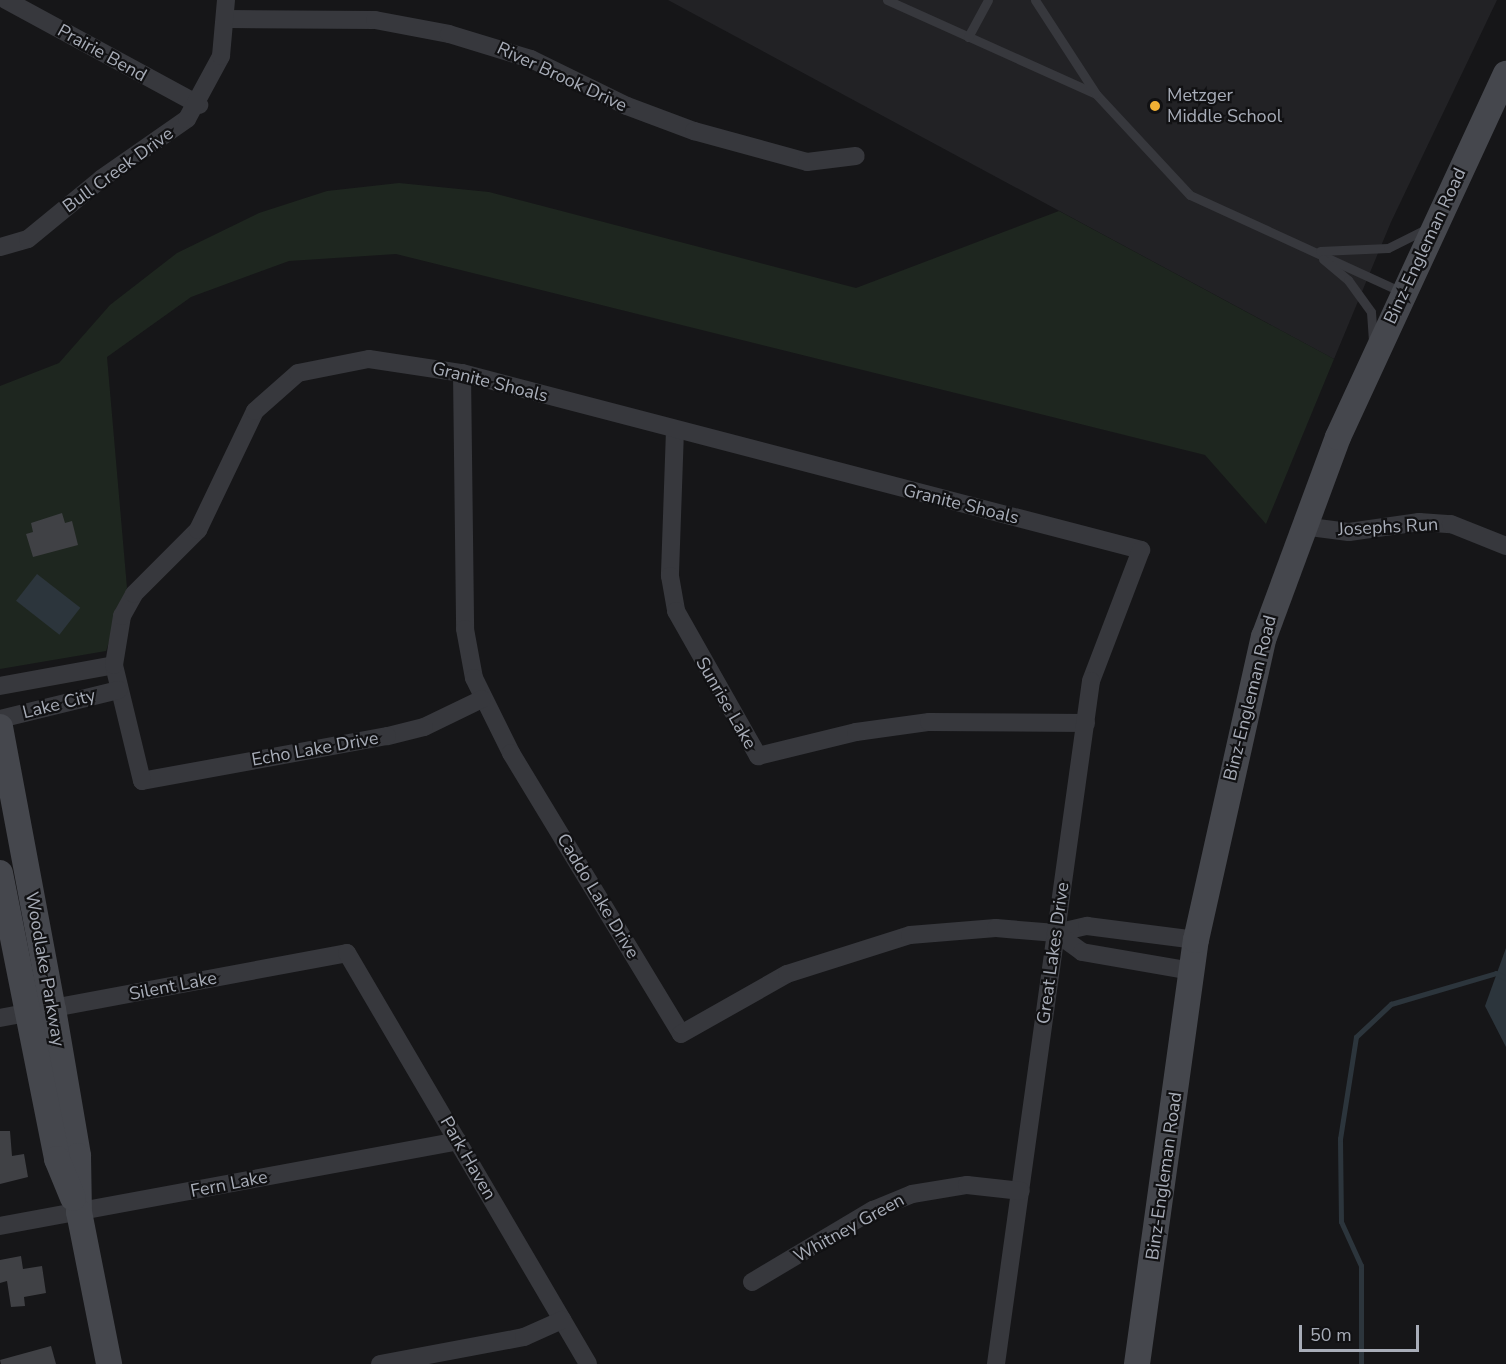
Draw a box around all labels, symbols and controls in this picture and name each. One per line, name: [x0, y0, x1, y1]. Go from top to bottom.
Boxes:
street label: Prairie Bend: [54, 20, 150, 86]
street label: River Brook Drive: [494, 37, 630, 117]
place label: Metzger Middle School: [1167, 85, 1282, 128]
marker: Metzger Middle School: [1148, 99, 1162, 113]
street label: Bull Creek Drive: [58, 123, 178, 217]
street label: Binz-Engleman Road: [1379, 165, 1471, 327]
street label: Granite Shoals: [430, 357, 550, 407]
street label: Granite Shoals: [901, 479, 1021, 529]
street label: Josephs Run: [1337, 514, 1439, 540]
street label: Binz-Engleman Road: [1219, 613, 1281, 783]
street label: Sunrise Lake: [691, 653, 761, 753]
street label: Lake City: [20, 685, 98, 723]
street label: Echo Lake Drive: [250, 727, 380, 771]
street label: Caddo Lake Drive: [552, 830, 644, 962]
street label: Great Lakes Drive: [1032, 881, 1074, 1025]
street label: Woodlake Parkway: [21, 890, 69, 1048]
street label: Silent Lake: [127, 967, 219, 1005]
street label: Binz-Engleman Road: [1142, 1091, 1186, 1261]
street label: Park Haven: [435, 1112, 501, 1204]
street label: Fern Lake: [189, 1166, 269, 1202]
street label: Whitney Green: [790, 1189, 908, 1267]
scale bar: [1302, 1313, 1422, 1351]
text: 50 m: [1310, 1323, 1352, 1347]

